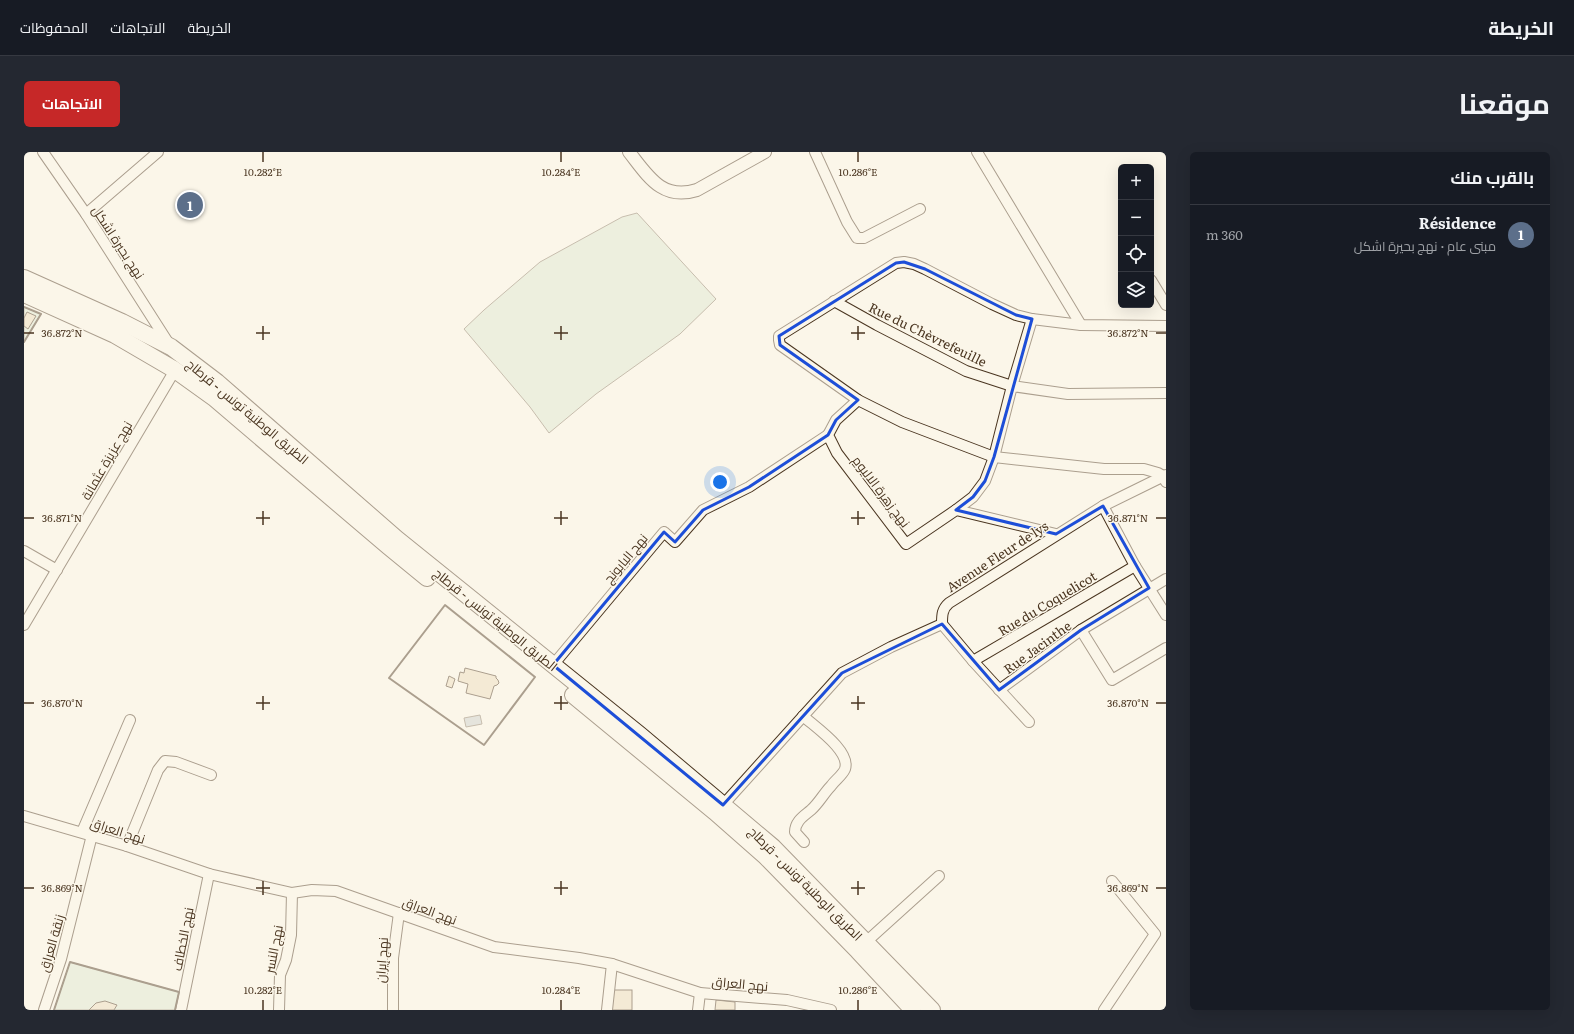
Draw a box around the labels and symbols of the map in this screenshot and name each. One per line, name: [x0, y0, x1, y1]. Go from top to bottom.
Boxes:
text: 10.282°E: [244, 164, 282, 179]
text: 10.284°E: [542, 164, 580, 179]
text: 10.286°E: [839, 164, 877, 179]
pin: 1: [177, 190, 203, 220]
street label: نهج بحيرة اشكل: [88, 202, 150, 282]
street label: Rue du Chèvrefeuille: [866, 297, 990, 371]
text: 36.872°N: [41, 325, 83, 340]
text: 36.872°N: [1107, 325, 1149, 340]
street label: الطريق الوطنية تونس - قرطاج: [183, 354, 313, 468]
street label: نهج عزيزة عثمانة: [76, 417, 136, 503]
street label: نهج زهرة الاليوم: [848, 451, 915, 531]
your location: [710, 472, 730, 492]
text: 36.871°N: [42, 510, 82, 525]
text: 36.871°N: [1108, 510, 1148, 525]
street label: Avenue Fleur de lys: [942, 516, 1052, 596]
street label: نهج البابونج: [598, 529, 652, 587]
street label: الطريق الوطنية تونس - قرطاج: [430, 563, 562, 675]
street label: Rue du Coquelicot: [994, 566, 1101, 640]
street label: Rue Jacinthe: [999, 616, 1075, 678]
text: 36.870°N: [41, 695, 83, 710]
text: 36.870°N: [1107, 695, 1149, 710]
street label: نهج العراق: [88, 812, 148, 848]
street label: الطريق الوطنية تونس - قرطاج: [745, 822, 867, 944]
text: 36.869°N: [41, 880, 83, 895]
text: 36.869°N: [1107, 880, 1149, 895]
street label: نهج العراق: [400, 891, 460, 929]
street label: نهج الخطاف: [166, 905, 198, 973]
street label: زنقة العراق: [34, 912, 68, 974]
street label: نهج النسر: [259, 923, 287, 976]
street label: نهج إيران: [370, 936, 392, 984]
street label: نهج العراق: [711, 971, 769, 995]
text: 10.282°E: [244, 982, 282, 997]
text: 10.284°E: [542, 982, 580, 997]
text: 10.286°E: [839, 982, 877, 997]

